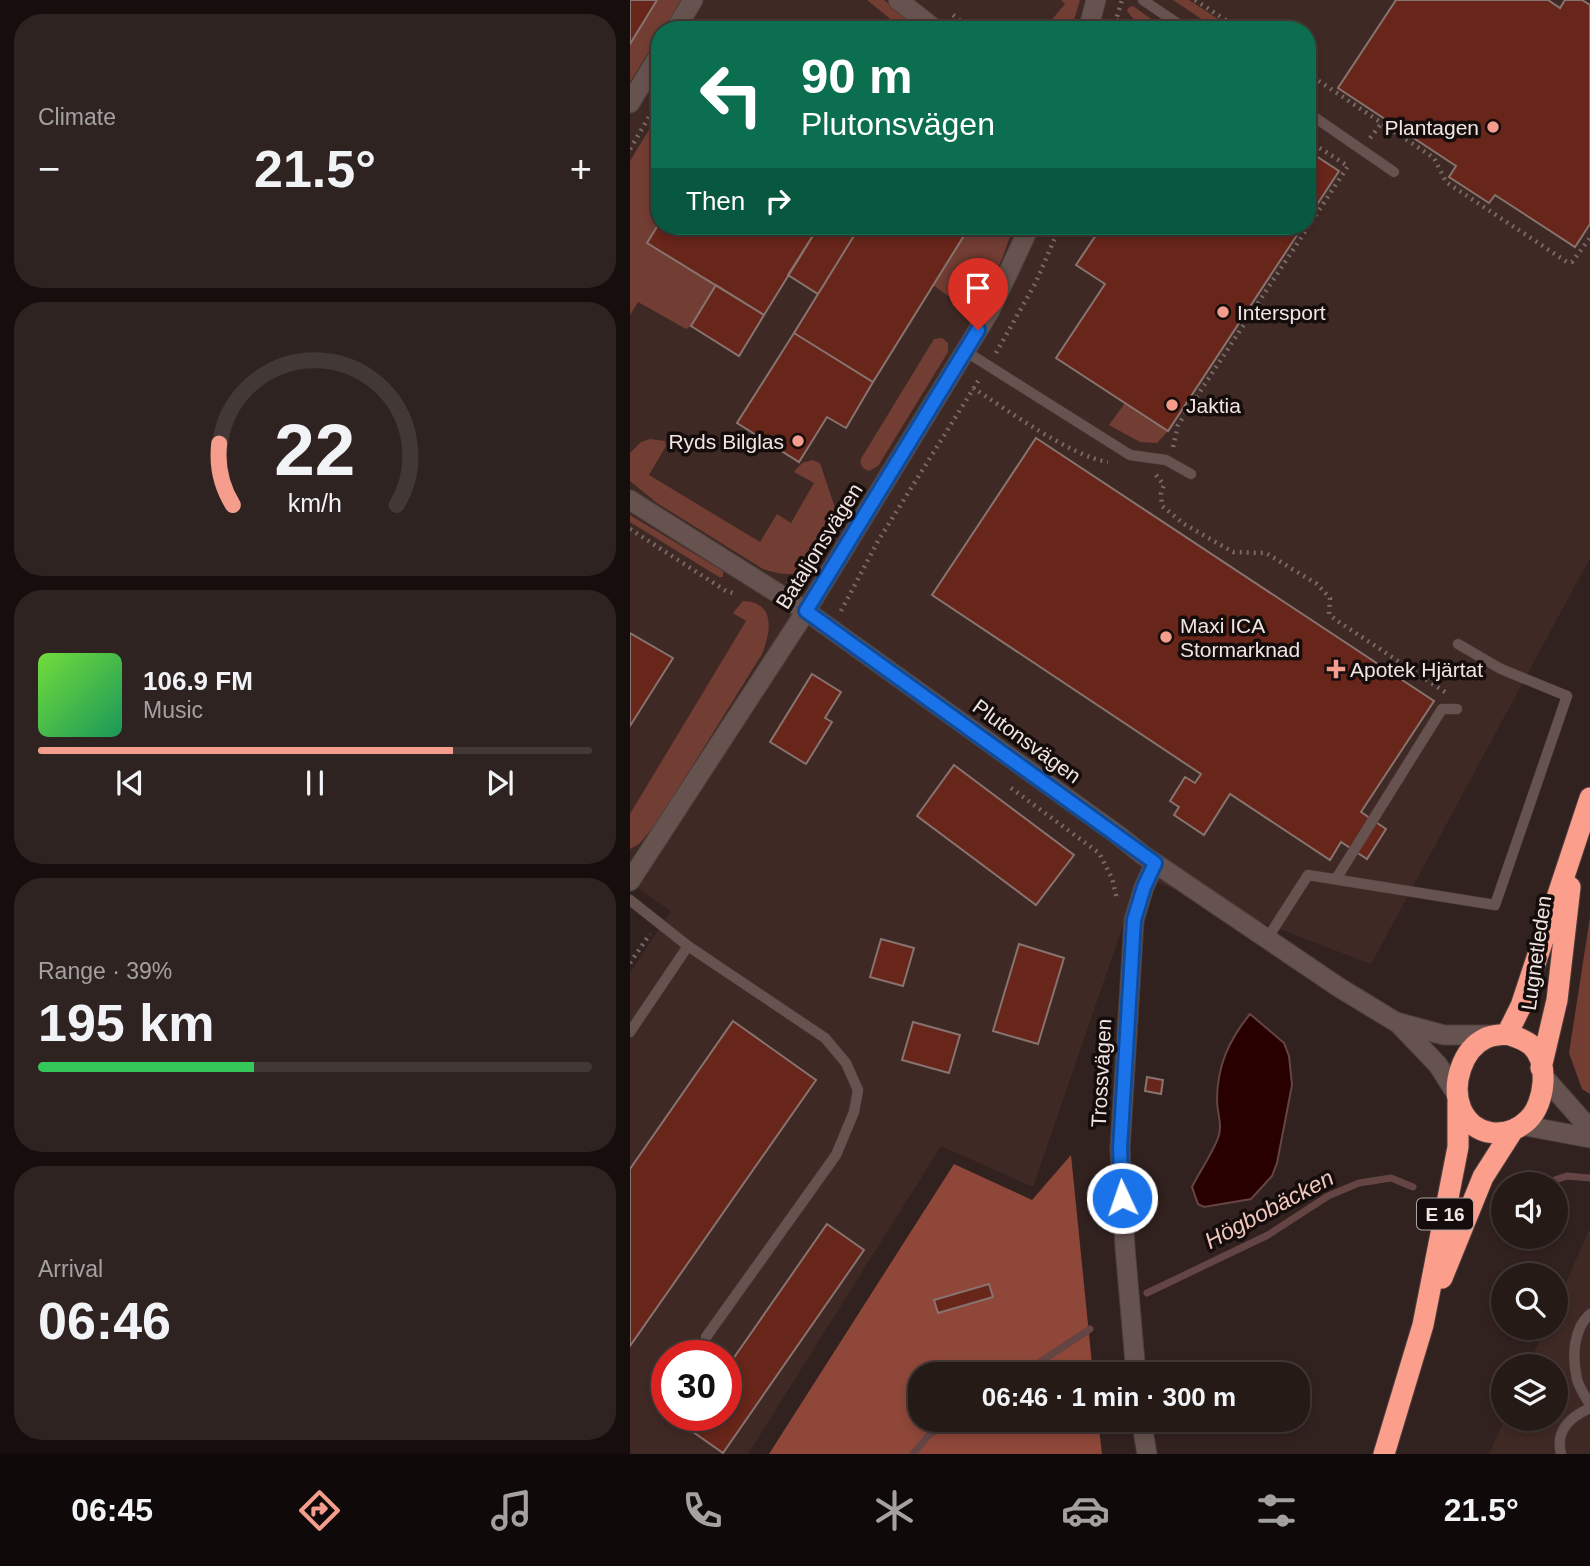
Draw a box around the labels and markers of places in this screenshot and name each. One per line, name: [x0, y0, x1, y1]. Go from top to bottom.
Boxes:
place label: Plantagen: [1384, 116, 1479, 139]
marker: Plantagen: [1485, 119, 1501, 135]
pin: [948, 258, 1008, 330]
place label: Intersport: [1237, 301, 1326, 324]
marker: Intersport: [1215, 304, 1231, 320]
place label: Jaktia: [1186, 394, 1241, 417]
marker: Jaktia: [1164, 397, 1180, 413]
place label: Ryds Bilglas: [668, 430, 784, 453]
marker: Ryds Bilglas: [790, 433, 806, 449]
place label: Maxi ICA Stormarknad: [1180, 614, 1300, 661]
marker: Maxi ICA Stormarknad: [1158, 629, 1174, 645]
place label: Apotek Hjärtat: [1350, 658, 1483, 681]
marker: Apotek Hjärtat: [1328, 661, 1344, 677]

